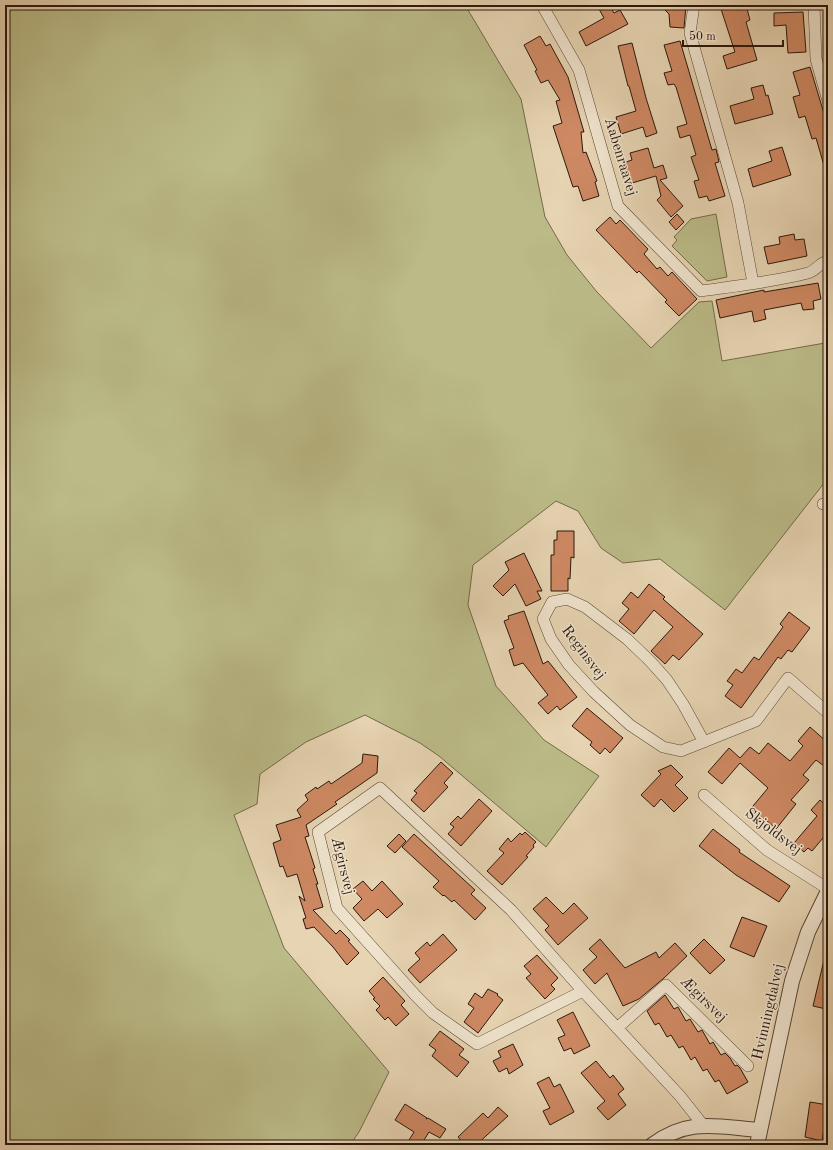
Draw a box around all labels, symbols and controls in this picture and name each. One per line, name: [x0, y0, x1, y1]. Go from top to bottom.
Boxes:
scale bar: [683, 22, 783, 48]
text: 50 m: [689, 30, 716, 43]
street label: Aabenraavej: [601, 116, 639, 198]
street label: Reginsvej: [558, 623, 608, 683]
street label: Skjoldsvej: [742, 806, 804, 858]
street label: Ægirsvej: [328, 836, 356, 896]
street label: Hvinningdalvej: [751, 962, 787, 1062]
street label: Ægirsvej: [677, 974, 729, 1026]

